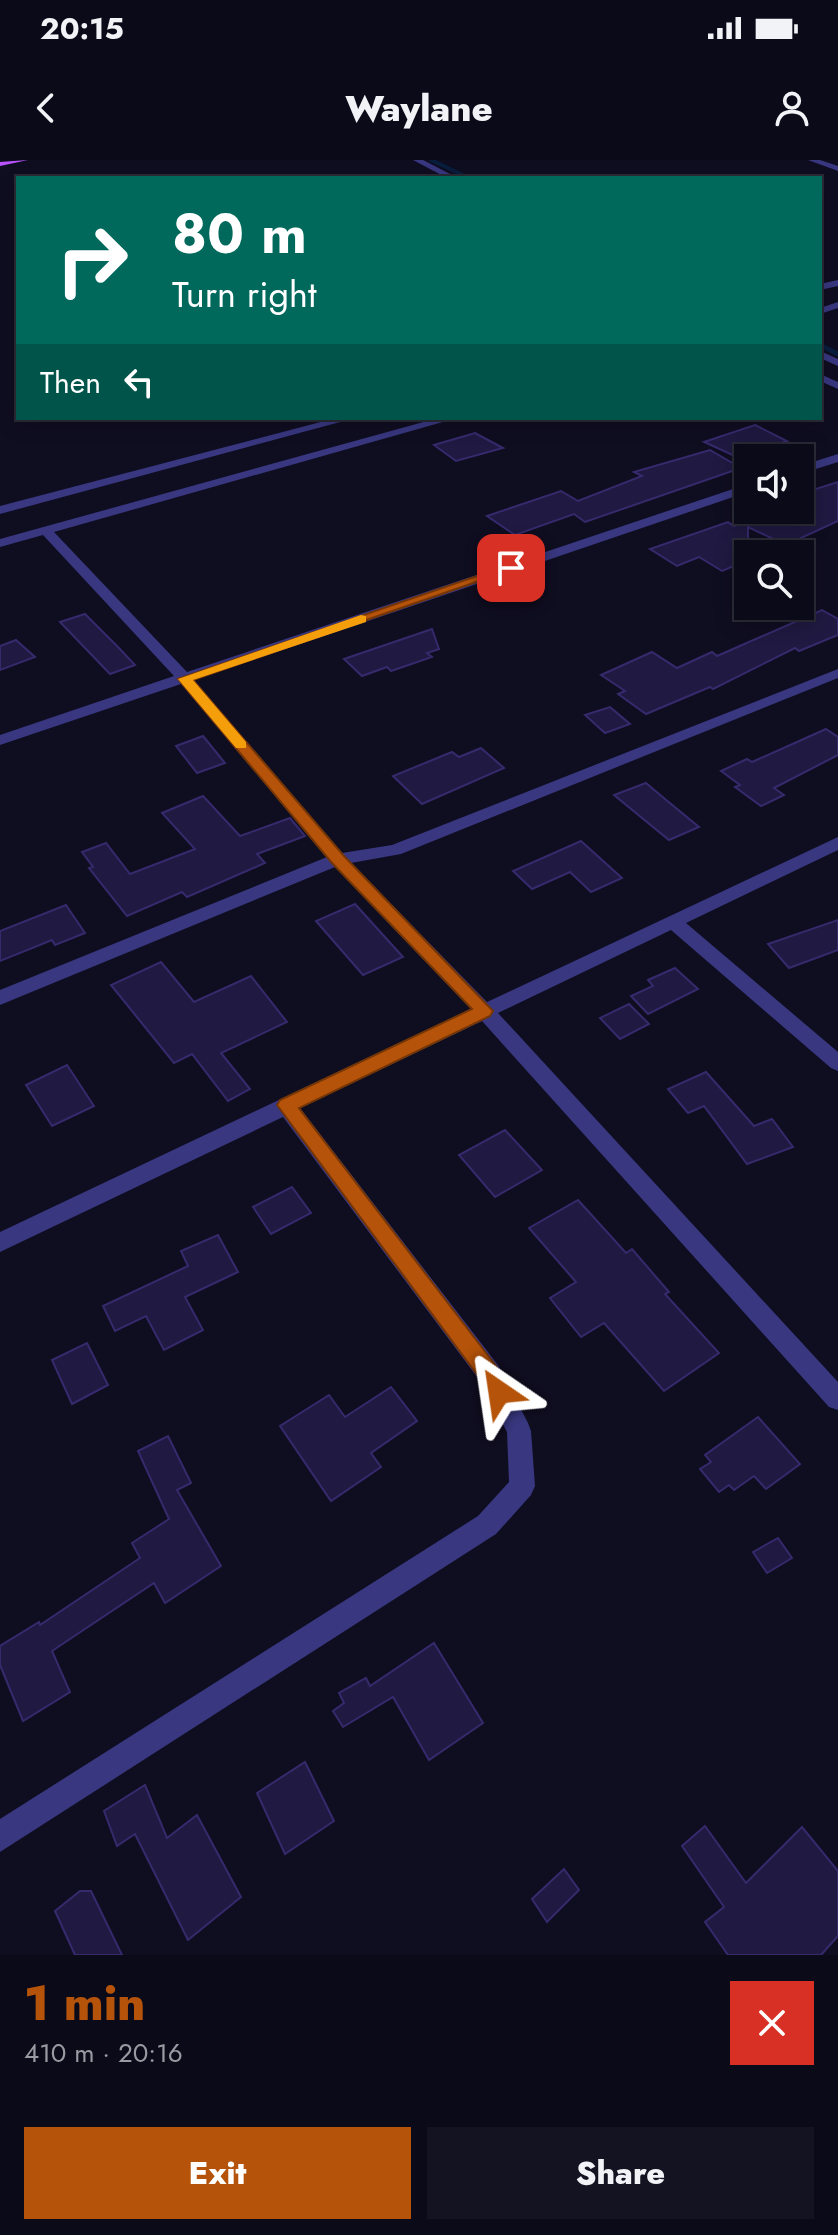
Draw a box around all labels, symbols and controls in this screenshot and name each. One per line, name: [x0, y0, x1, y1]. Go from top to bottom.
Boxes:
text: 20:15: [40, 7, 124, 50]
text: Waylane: [345, 82, 493, 134]
icon: back: [24, 86, 68, 130]
icon: person: [770, 86, 814, 130]
text: 80 m: [172, 193, 307, 274]
icon: right: [40, 208, 144, 312]
text: Turn right: [172, 268, 317, 320]
icon: left: [117, 360, 161, 404]
text: Then: [40, 361, 101, 404]
map controls: [734, 444, 814, 620]
button: sound: [734, 444, 814, 524]
pin: [477, 534, 545, 602]
button: search: [734, 540, 814, 620]
icon: arrive: [489, 546, 533, 590]
position arrow: [457, 1350, 541, 1434]
text: 1 min: [24, 1969, 145, 2038]
button: close: [730, 1981, 814, 2065]
text: 410 m · 20:16: [24, 2034, 183, 2072]
button: Exit: [24, 2127, 411, 2219]
button: Share: [427, 2127, 814, 2219]

